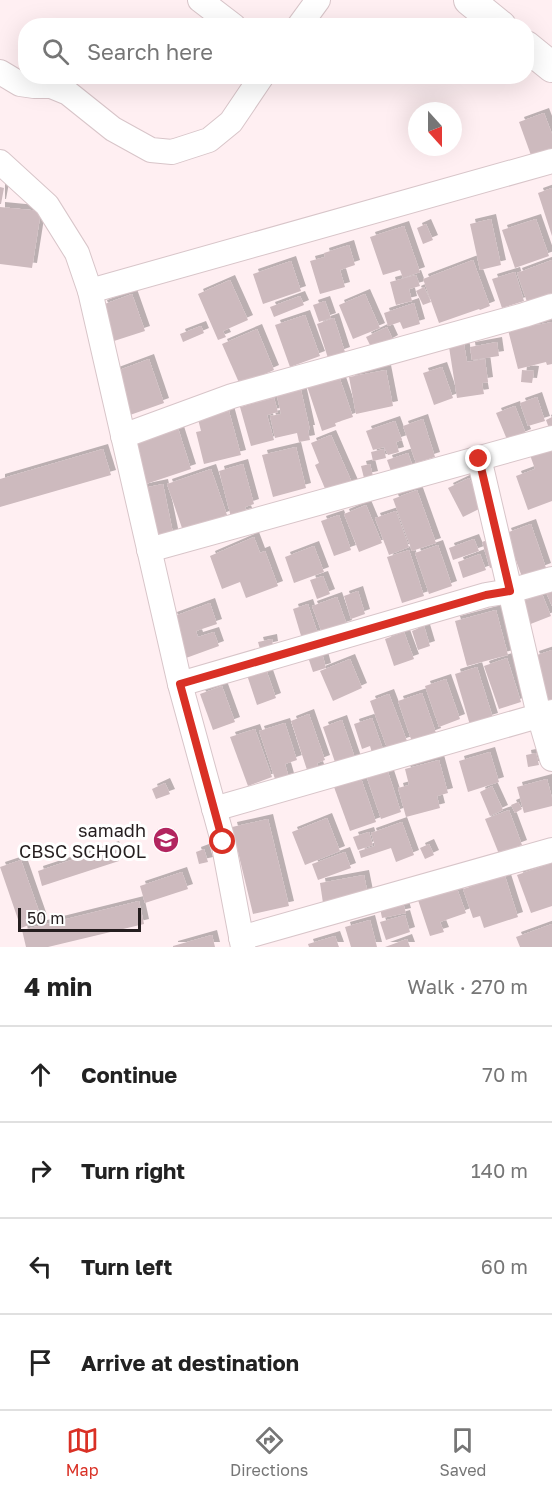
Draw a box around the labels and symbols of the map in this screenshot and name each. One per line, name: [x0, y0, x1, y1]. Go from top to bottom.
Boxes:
north arrow: [408, 102, 462, 156]
route end: [465, 445, 491, 471]
place label: samadh CBSC SCHOOL: [19, 819, 146, 862]
school or university icon: samadh CBSC SCHOOL: [151, 825, 181, 855]
route start: [209, 828, 235, 854]
scale bar: [18, 905, 141, 932]

